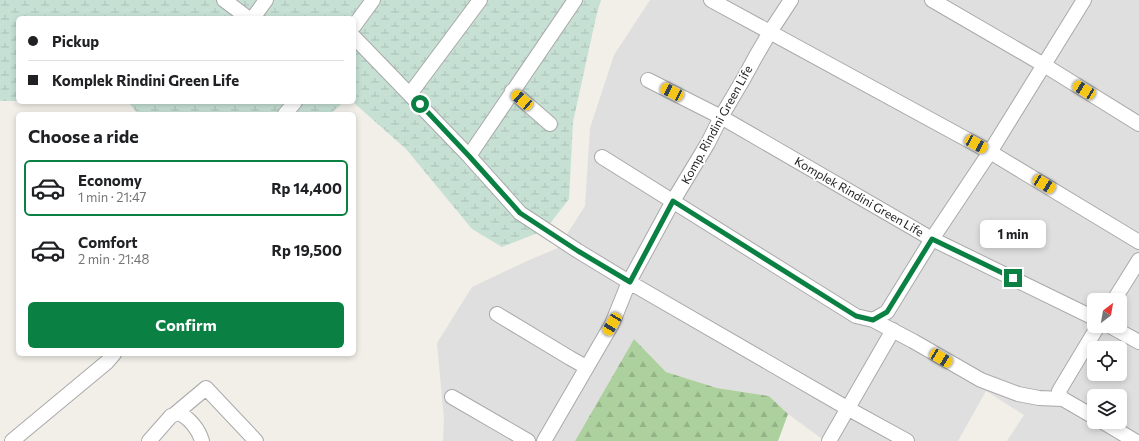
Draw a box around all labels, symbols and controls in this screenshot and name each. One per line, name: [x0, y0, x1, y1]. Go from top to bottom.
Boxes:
text: Pickup: [52, 32, 99, 50]
street label: Komp. Rindini Green Life: [678, 63, 755, 186]
text: Komplek Rindini Green Life: [52, 71, 239, 89]
car: [1071, 79, 1097, 101]
car: [659, 81, 685, 103]
car: [509, 88, 535, 112]
route start: [411, 95, 429, 113]
text: Choose a ride: [28, 125, 139, 147]
car: [963, 133, 989, 155]
street label: Komplek Rindini Green Life: [792, 153, 927, 239]
icon: car: [30, 170, 66, 206]
text: Economy: [78, 171, 142, 189]
car: [1031, 173, 1057, 195]
text: Rp 14,400: [271, 179, 342, 197]
text: 1 min · 21:47: [78, 189, 146, 205]
callout: 1 min: [980, 220, 1046, 248]
text: 1 min: [998, 226, 1028, 242]
icon: car: [30, 232, 66, 268]
text: Comfort: [78, 233, 138, 251]
text: Rp 19,500: [272, 241, 342, 259]
text: 2 min · 21:48: [78, 251, 149, 267]
route end: [1004, 269, 1022, 287]
north arrow: [1087, 293, 1127, 333]
map controls: [1087, 293, 1127, 429]
button: Confirm: [28, 302, 344, 348]
car: [601, 311, 623, 337]
button: locate: [1087, 341, 1127, 381]
car: [928, 347, 954, 369]
button: layers: [1087, 389, 1127, 429]

